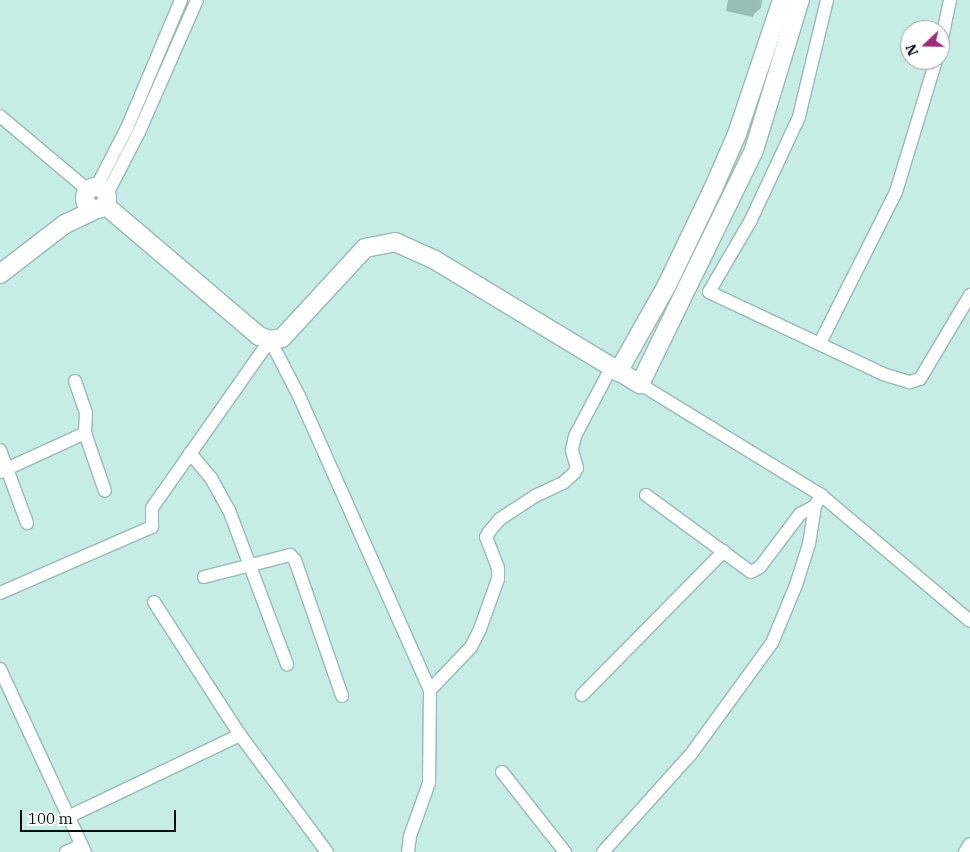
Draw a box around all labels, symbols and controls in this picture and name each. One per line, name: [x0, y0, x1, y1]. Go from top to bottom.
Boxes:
north arrow: [900, 20, 950, 70]
text: N: [902, 42, 922, 58]
scale bar: [22, 800, 179, 832]
text: 100 m: [28, 809, 73, 828]

